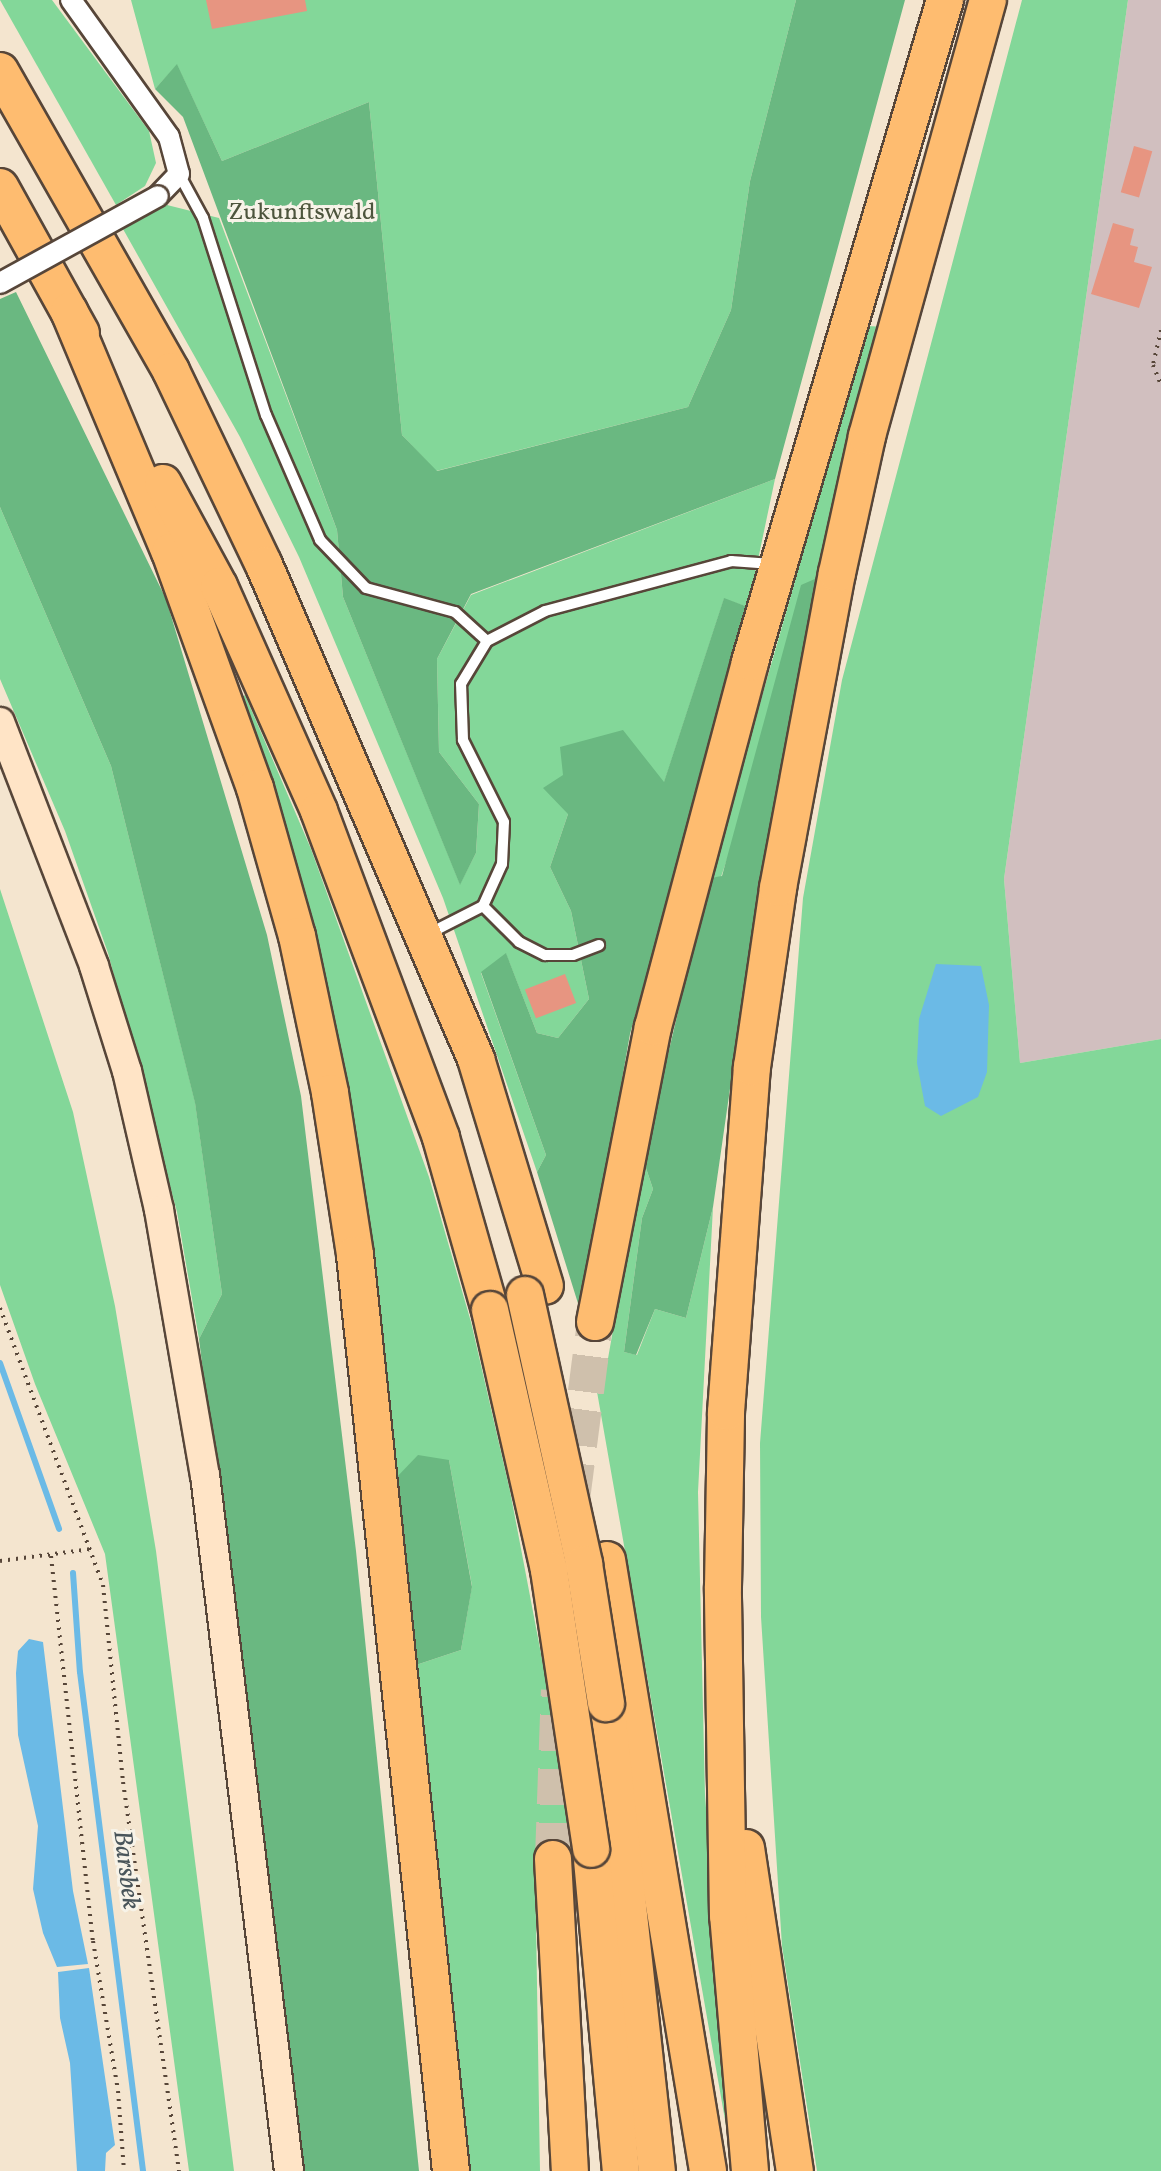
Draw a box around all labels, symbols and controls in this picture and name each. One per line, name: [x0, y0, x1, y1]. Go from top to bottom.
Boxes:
park label: Zukunftswald: [228, 200, 376, 228]
water label: Barsbek: [105, 1829, 145, 1911]

